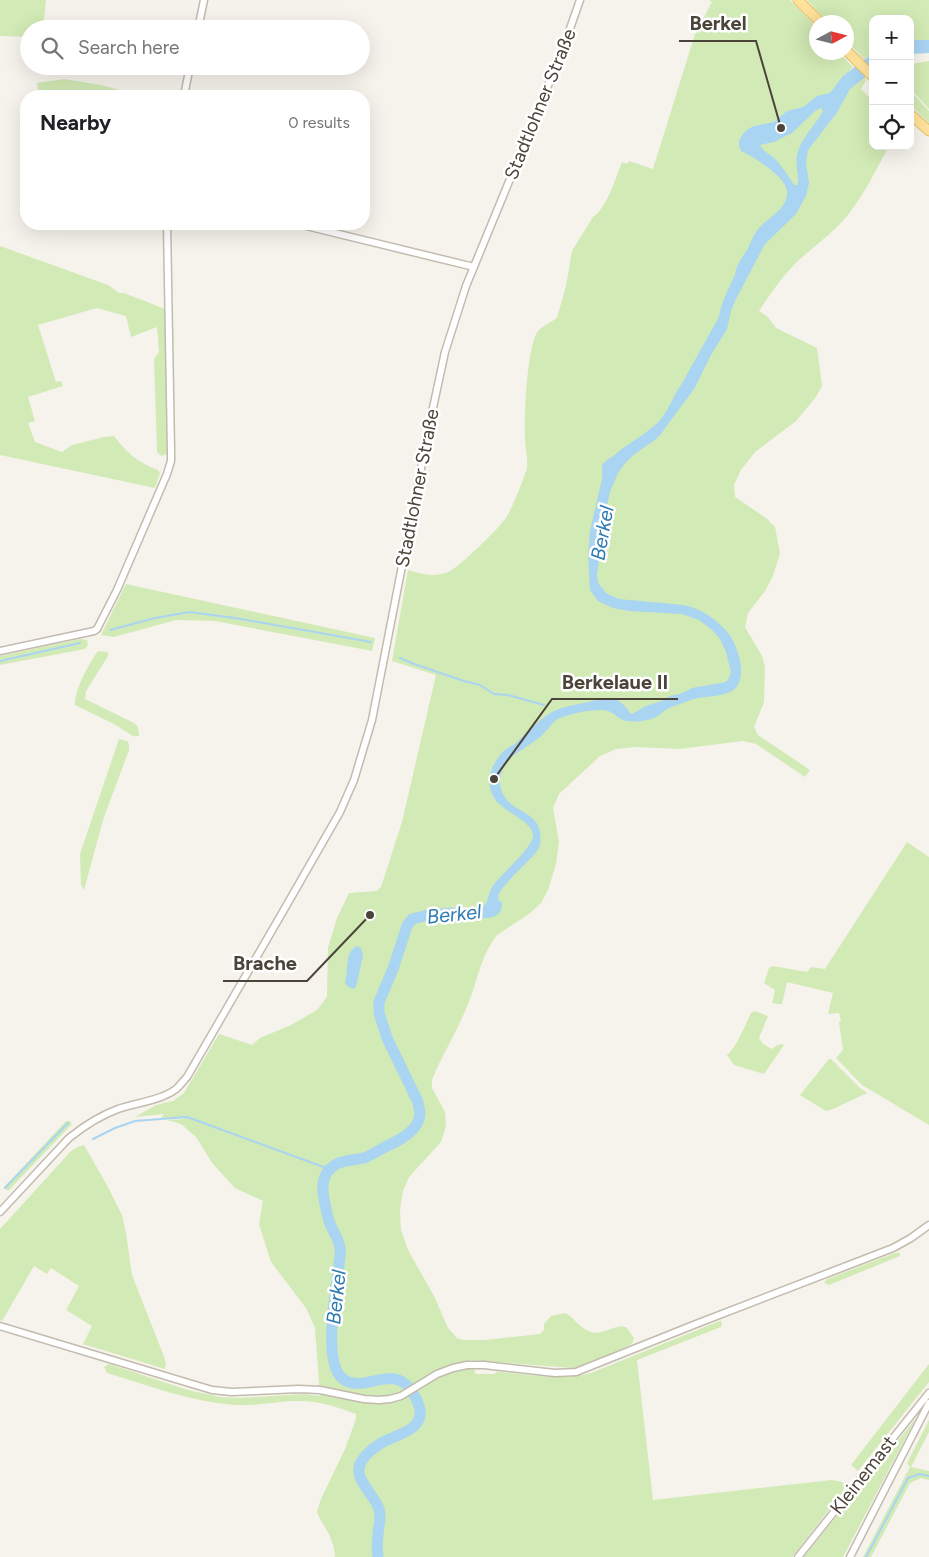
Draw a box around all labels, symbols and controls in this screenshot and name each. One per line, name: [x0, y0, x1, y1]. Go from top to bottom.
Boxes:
callout: Berkel: [679, 6, 756, 41]
text: Berkel: [689, 11, 747, 35]
north arrow: [809, 15, 854, 60]
map controls: [869, 15, 914, 150]
button: +: [869, 15, 914, 60]
search box: [20, 20, 370, 75]
street label: Stadtlohner Straße: [499, 25, 581, 183]
icon: search: [38, 34, 66, 62]
text: Search here: [78, 36, 180, 59]
button: −: [869, 60, 914, 105]
button: locate: [869, 105, 914, 150]
text: Nearby: [40, 110, 111, 135]
text: 0 results: [288, 113, 350, 132]
street label: Stadtlohner Straße: [390, 407, 444, 569]
water label: Berkel: [585, 503, 619, 562]
callout: Berkelaue II: [552, 664, 678, 699]
text: Berkelaue II: [562, 670, 668, 694]
water label: Berkel: [425, 899, 483, 929]
callout: Brache: [223, 946, 307, 981]
text: Brache: [233, 951, 297, 975]
water label: Berkel: [321, 1268, 351, 1326]
street label: Kleinemast: [825, 1431, 901, 1519]

